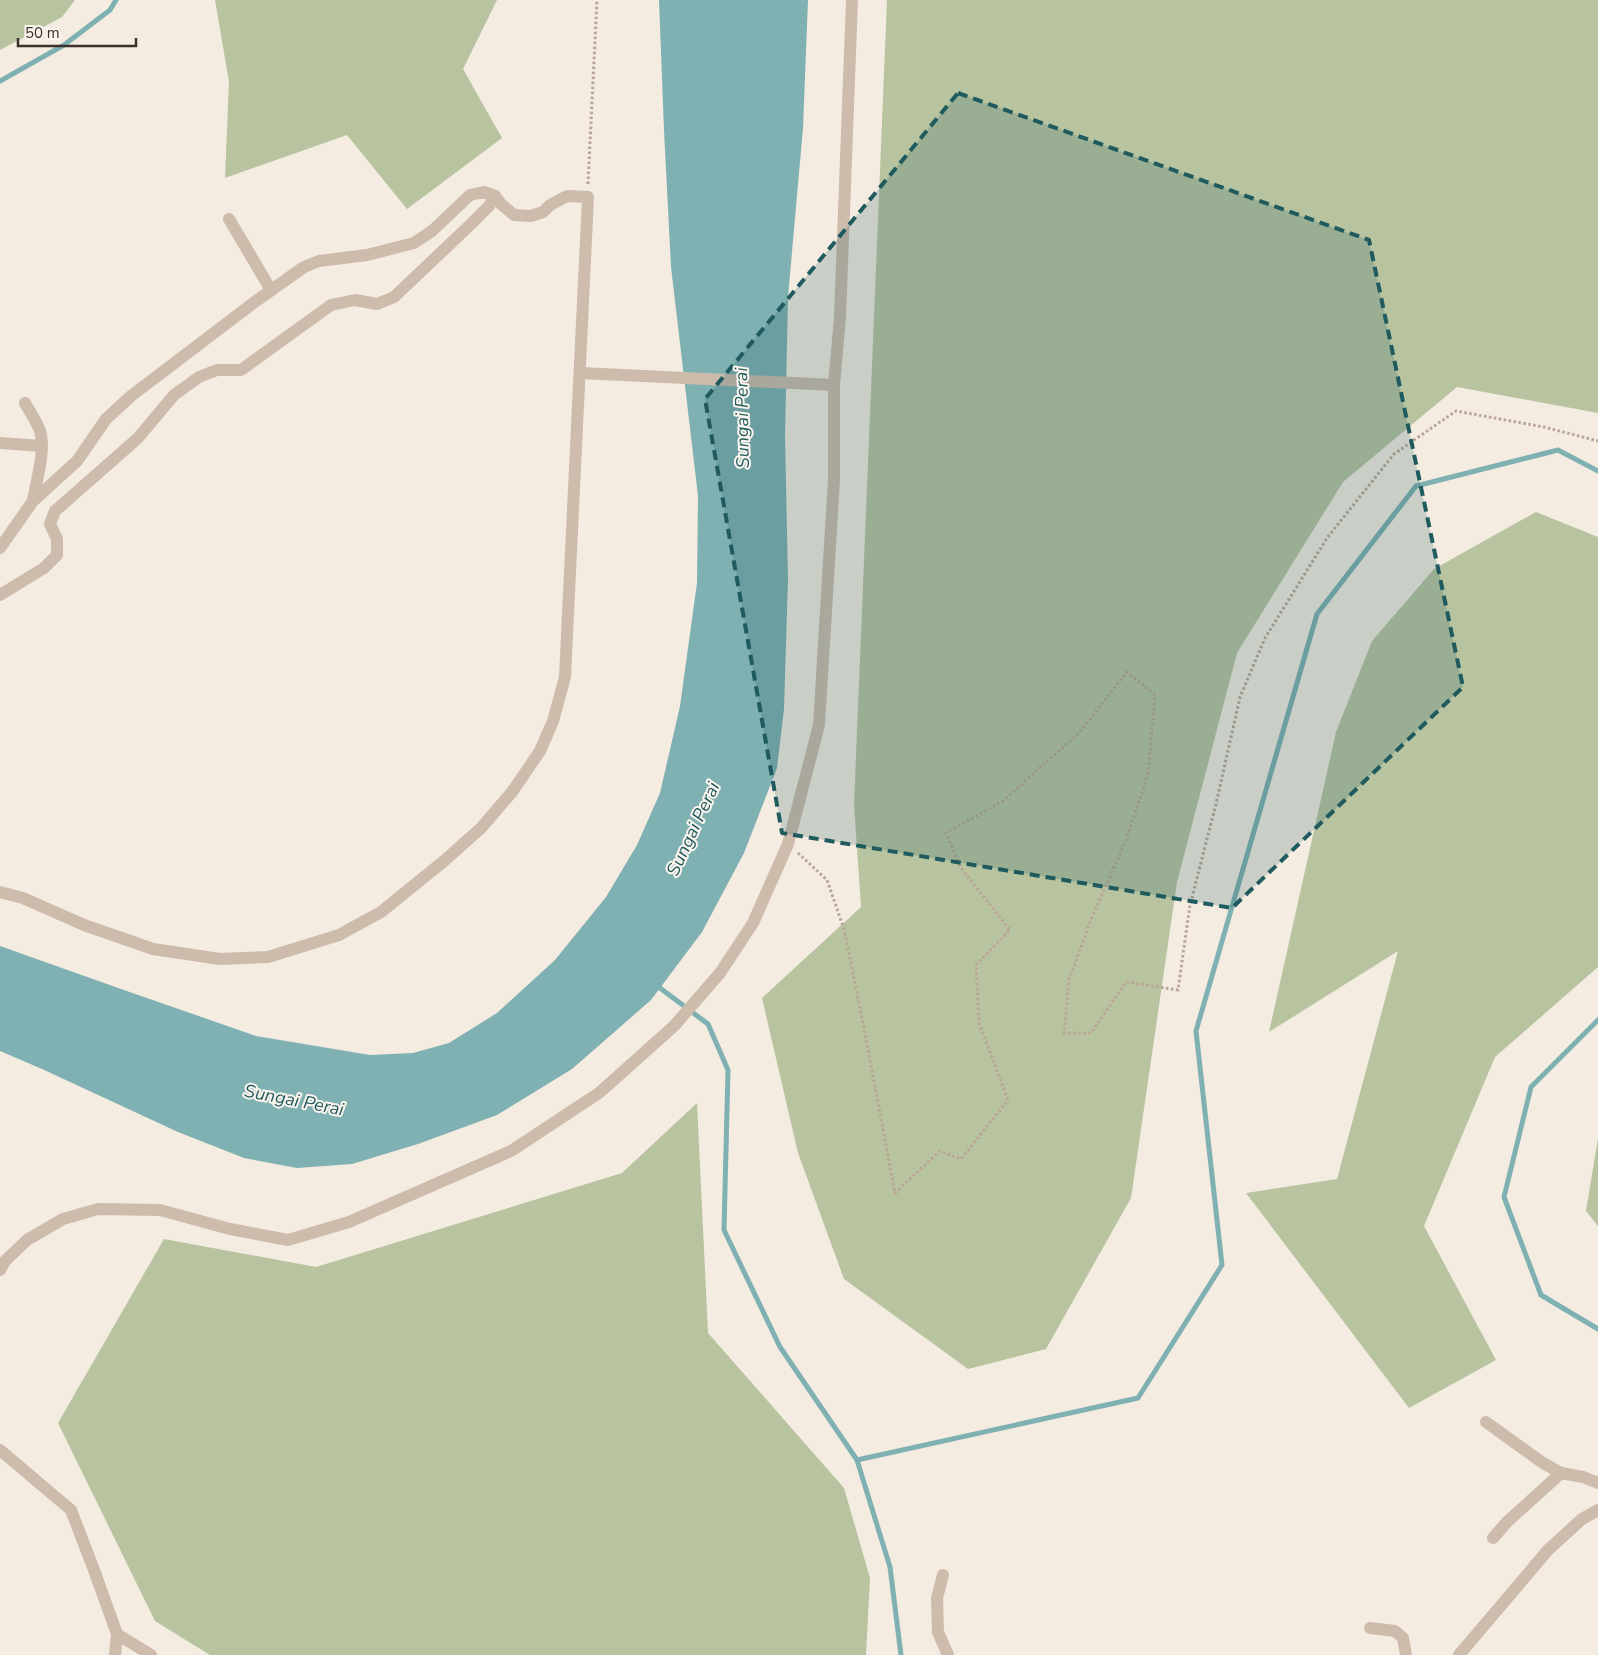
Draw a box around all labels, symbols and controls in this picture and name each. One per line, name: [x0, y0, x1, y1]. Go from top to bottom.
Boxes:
scale bar: [18, 15, 135, 47]
text: 50 m: [25, 23, 60, 43]
water label: Sungai Perai: [729, 367, 755, 469]
water label: Sungai Perai: [661, 777, 726, 880]
water label: Sungai Perai: [242, 1079, 347, 1122]

